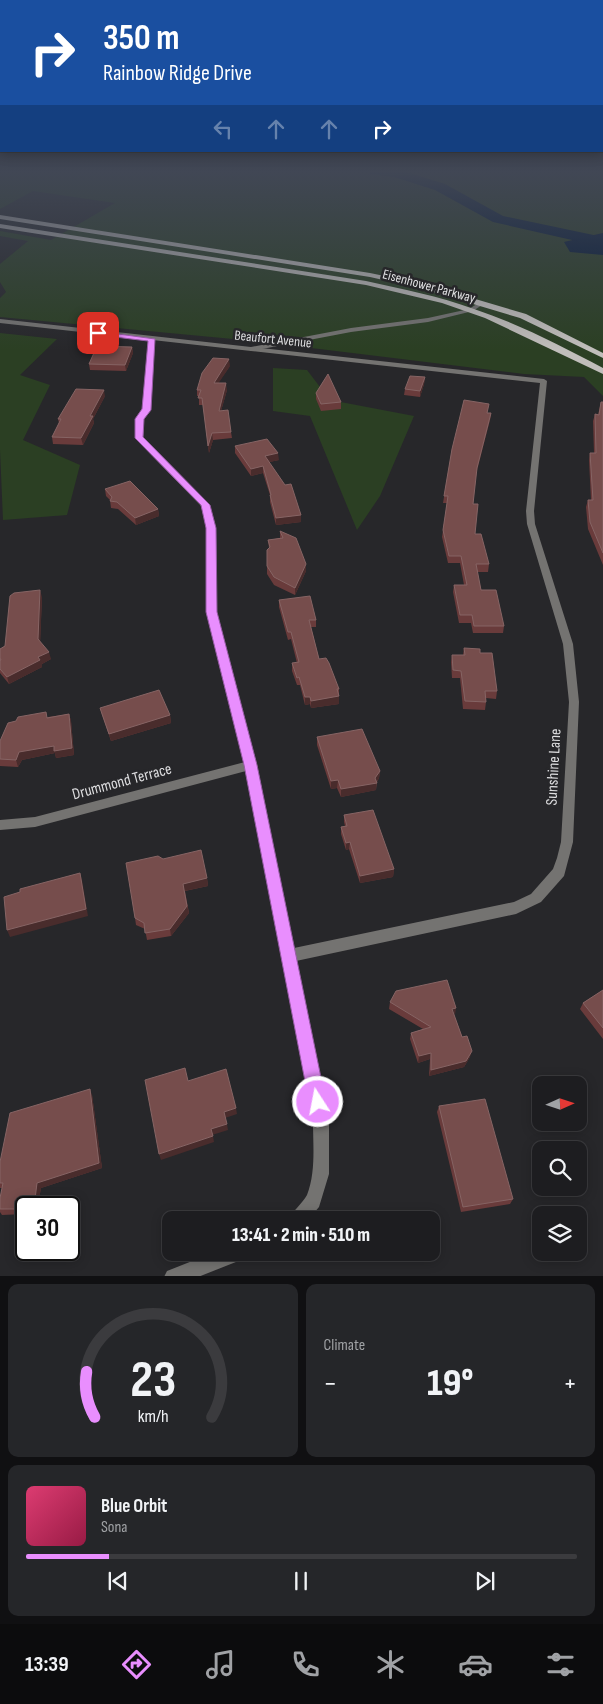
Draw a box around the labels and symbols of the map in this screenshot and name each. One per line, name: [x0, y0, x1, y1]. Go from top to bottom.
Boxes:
street label: Eisenhower Parkway: [381, 265, 478, 307]
pin: [77, 312, 119, 354]
street label: Beaufort Avenue: [234, 326, 312, 352]
street label: Sunshine Lane: [542, 728, 566, 806]
street label: Drummond Terrace: [70, 760, 174, 804]
position arrow: [291, 1075, 343, 1127]
north arrow: [532, 1076, 588, 1131]
speed limit sign: 30: [15, 1196, 80, 1261]

